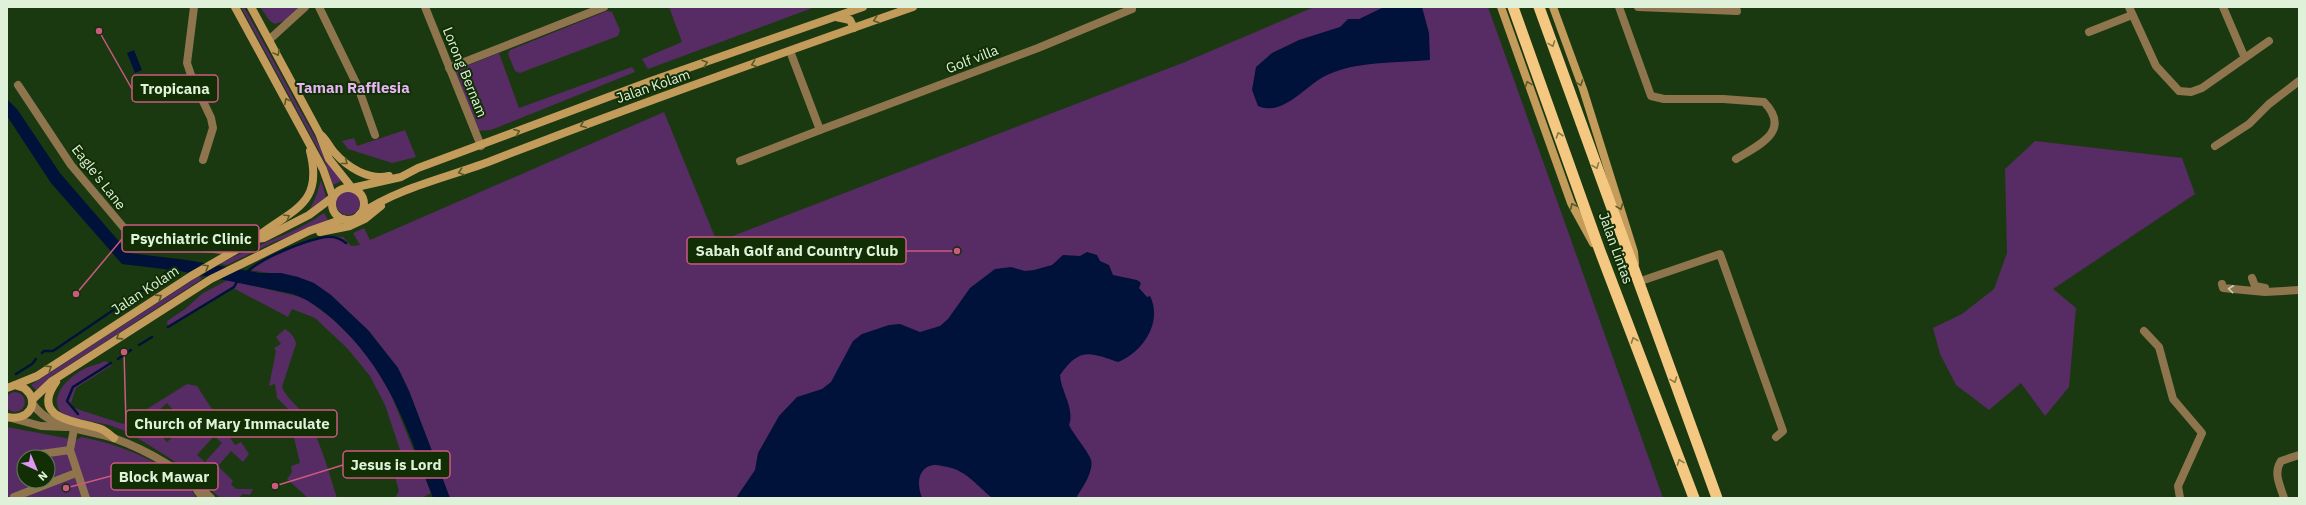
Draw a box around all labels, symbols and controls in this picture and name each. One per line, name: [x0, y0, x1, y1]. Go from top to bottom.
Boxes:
one-way arrow: [872, 15, 879, 24]
street label: Lorong Bernam: [439, 24, 491, 120]
one-way arrow: [1548, 40, 1556, 47]
street label: Golf villa: [943, 41, 1001, 77]
one-way arrow: [272, 49, 280, 56]
one-way arrow: [701, 59, 708, 67]
one-way arrow: [750, 59, 757, 68]
street label: Jalan Kolam: [614, 65, 692, 107]
callout: Tropicana: [132, 75, 218, 102]
district label: Taman Rafflesia: [296, 78, 410, 97]
text: Tropicana: [140, 79, 210, 98]
one-way arrow: [1525, 80, 1533, 87]
one-way arrow: [1576, 80, 1584, 87]
one-way arrow: [284, 98, 291, 105]
one-way arrow: [579, 121, 586, 129]
one-way arrow: [513, 128, 520, 136]
one-way arrow: [1555, 132, 1564, 139]
street label: Eagle's Lane: [68, 141, 130, 213]
one-way arrow: [340, 157, 347, 164]
one-way arrow: [1591, 162, 1599, 169]
one-way arrow: [458, 167, 465, 175]
one-way arrow: [1570, 202, 1578, 210]
one-way arrow: [1615, 203, 1623, 210]
street label: Jalan Lintas: [1595, 210, 1637, 286]
one-way arrow: [283, 214, 290, 221]
callout: Psychiatric Clinic: [122, 225, 259, 252]
text: Psychiatric Clinic: [130, 229, 252, 248]
callout: Sabah Golf and Country Club: [687, 237, 906, 264]
text: Sabah Golf and Country Club: [696, 241, 898, 260]
street label: Jalan Kolam: [108, 261, 182, 319]
one-way arrow: [202, 264, 209, 272]
one-way arrow: [2228, 284, 2234, 293]
one-way arrow: [154, 295, 161, 302]
one-way arrow: [116, 332, 123, 340]
one-way arrow: [1631, 336, 1639, 343]
one-way arrow: [45, 365, 52, 372]
one-way arrow: [1669, 376, 1677, 383]
callout: Church of Mary Immaculate: [126, 410, 337, 437]
text: Church of Mary Immaculate: [134, 414, 330, 433]
north arrow: [16, 449, 56, 489]
callout: Jesus is Lord: [343, 451, 450, 478]
text: Jesus is Lord: [350, 455, 442, 474]
one-way arrow: [1677, 458, 1685, 465]
callout: Block Mawar: [111, 463, 218, 490]
text: Block Mawar: [119, 467, 209, 486]
text: N: [35, 468, 51, 484]

